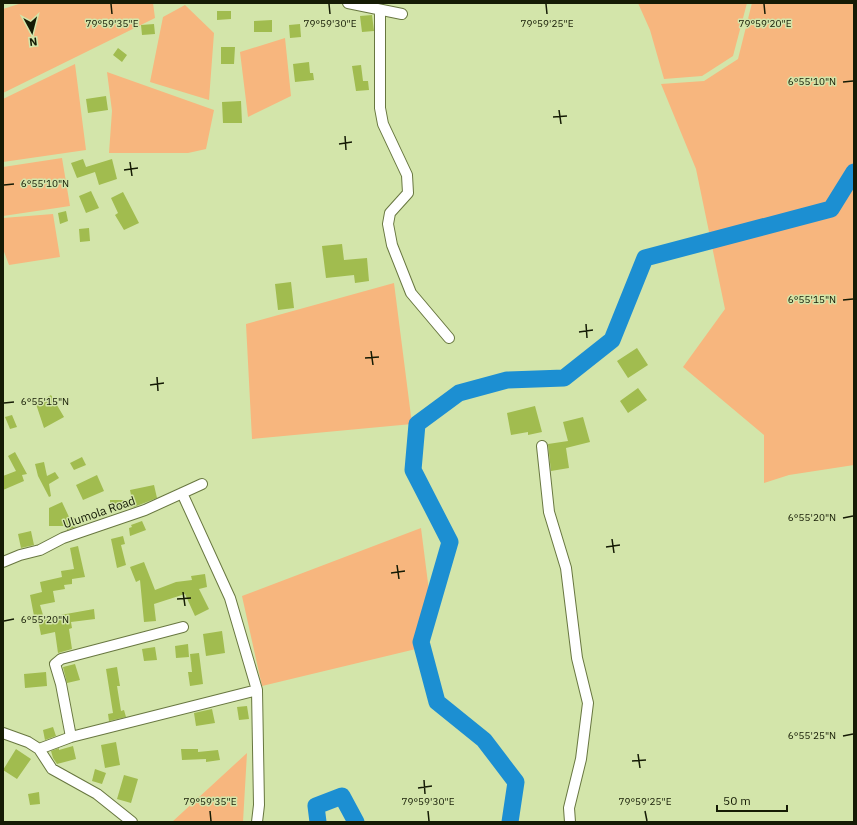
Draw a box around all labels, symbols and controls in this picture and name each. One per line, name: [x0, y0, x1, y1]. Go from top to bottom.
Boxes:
north arrow: [12, 12, 52, 52]
text: 79°59'35"E: [85, 17, 139, 30]
text: 79°59'30"E: [303, 17, 357, 30]
text: 79°59'25"E: [520, 17, 574, 30]
text: 79°59'20"E: [738, 17, 792, 30]
text: N: [28, 34, 38, 49]
text: 6°55'10"N: [788, 75, 836, 88]
text: 6°55'10"N: [21, 177, 69, 190]
text: 6°55'15"N: [788, 293, 836, 306]
text: 6°55'15"N: [21, 395, 69, 408]
street label: Ulumola Road: [61, 493, 137, 531]
text: 6°55'20"N: [788, 511, 836, 524]
text: 6°55'20"N: [21, 613, 69, 626]
text: 6°55'25"N: [788, 729, 836, 742]
scale bar: [717, 787, 787, 813]
text: 50 m: [723, 793, 751, 808]
text: 79°59'35"E: [183, 795, 237, 808]
text: 79°59'30"E: [401, 795, 455, 808]
text: 79°59'25"E: [618, 795, 672, 808]

